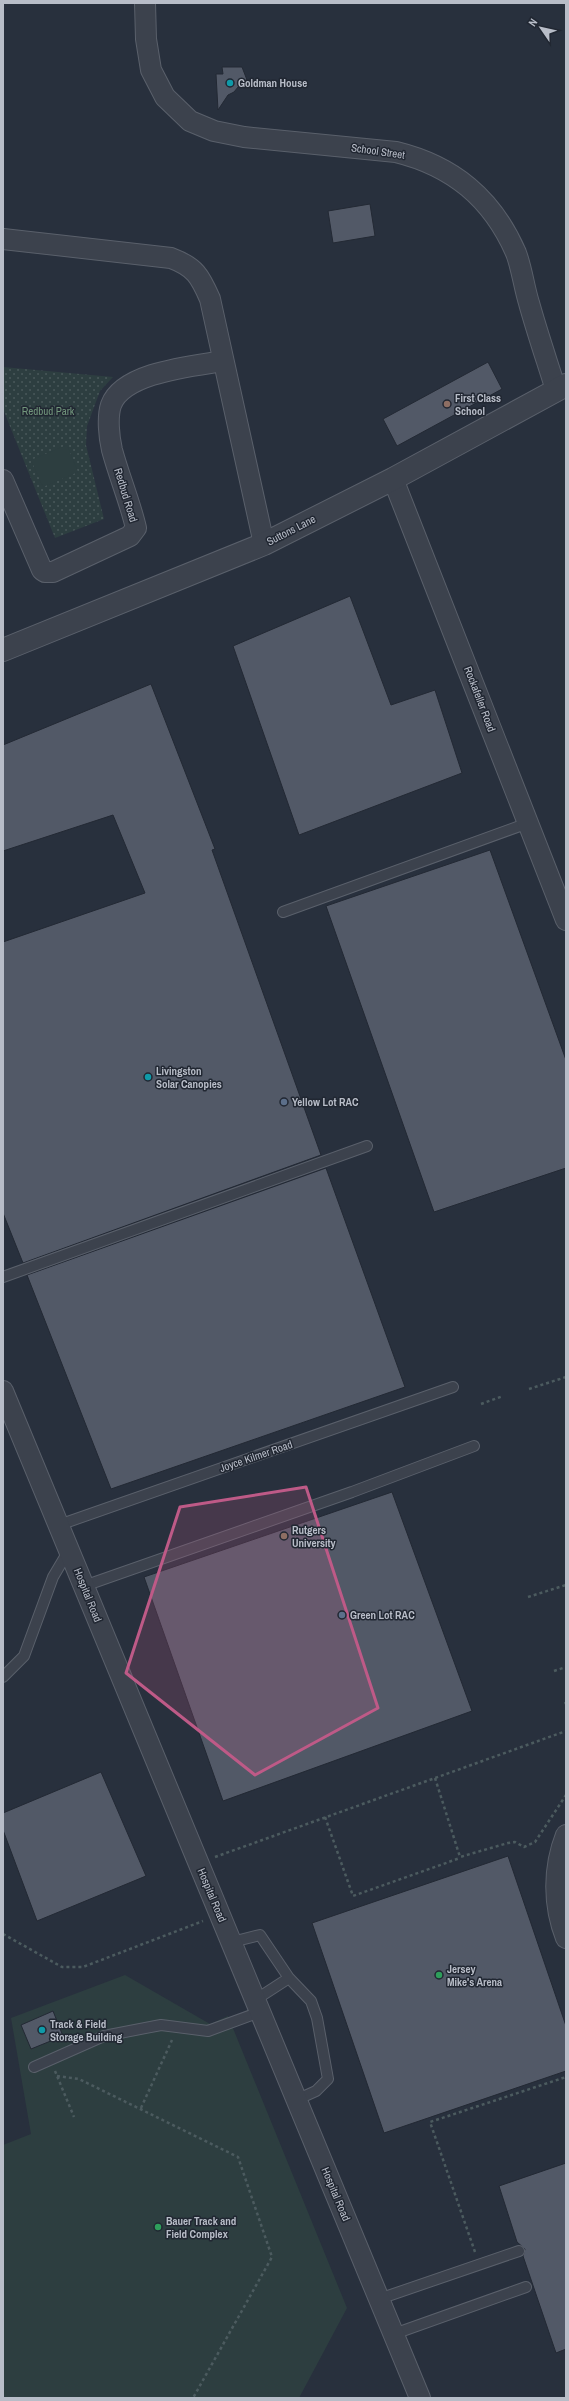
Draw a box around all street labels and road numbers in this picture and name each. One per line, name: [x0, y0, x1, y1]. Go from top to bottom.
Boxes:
street label: School Street: [350, 140, 406, 162]
street label: Redbud Road: [111, 466, 141, 524]
street label: Suttons Lane: [264, 512, 318, 548]
street label: Rockafeller Road: [461, 664, 499, 734]
street label: Joyce Kilmer Road: [218, 1437, 294, 1475]
street label: Hospital Road: [71, 1566, 105, 1624]
street label: Hospital Road: [194, 1866, 230, 1924]
street label: Hospital Road: [318, 2165, 354, 2223]

